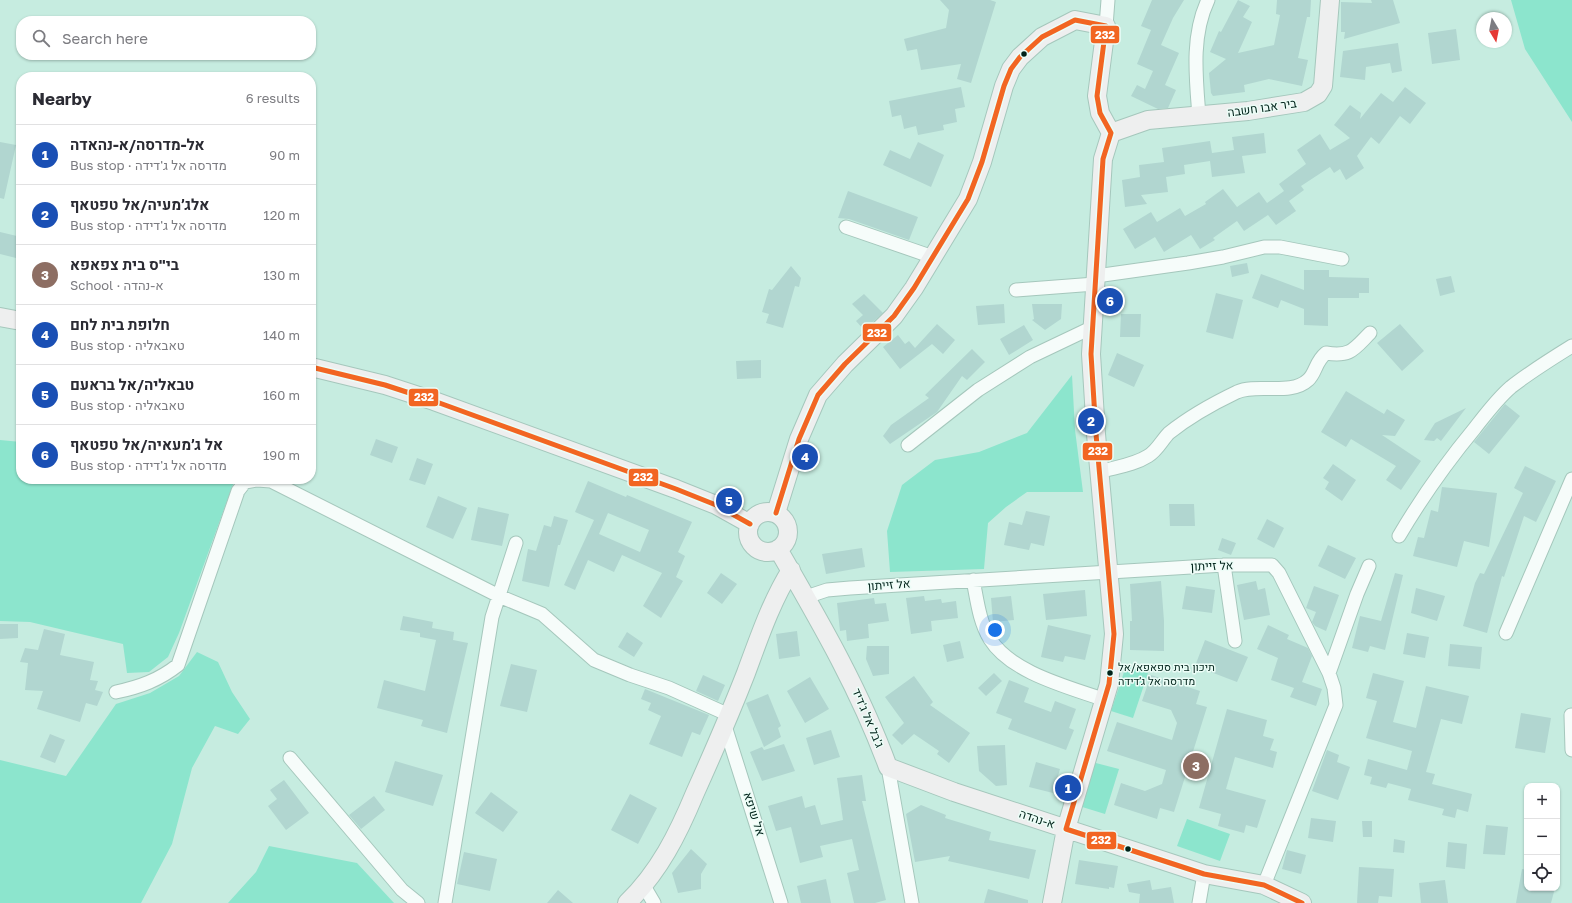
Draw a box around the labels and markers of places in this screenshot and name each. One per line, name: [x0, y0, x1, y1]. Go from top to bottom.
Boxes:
unlabelled marker: [1019, 49, 1029, 59]
pin: 6: [1097, 286, 1123, 316]
pin: 2: [1078, 406, 1104, 436]
pin: 4: [792, 442, 818, 472]
pin: 5: [716, 486, 742, 516]
place label: תיכון בית ספאפא/אל מדרסה אל ג׳דידה: [1118, 660, 1215, 687]
marker: תיכון בית ספאפא/אל מדרסה אל ג׳דידה: [1105, 668, 1115, 678]
pin: 3: [1183, 751, 1209, 781]
pin: 1: [1055, 773, 1081, 803]
unlabelled marker: [1123, 844, 1133, 854]

